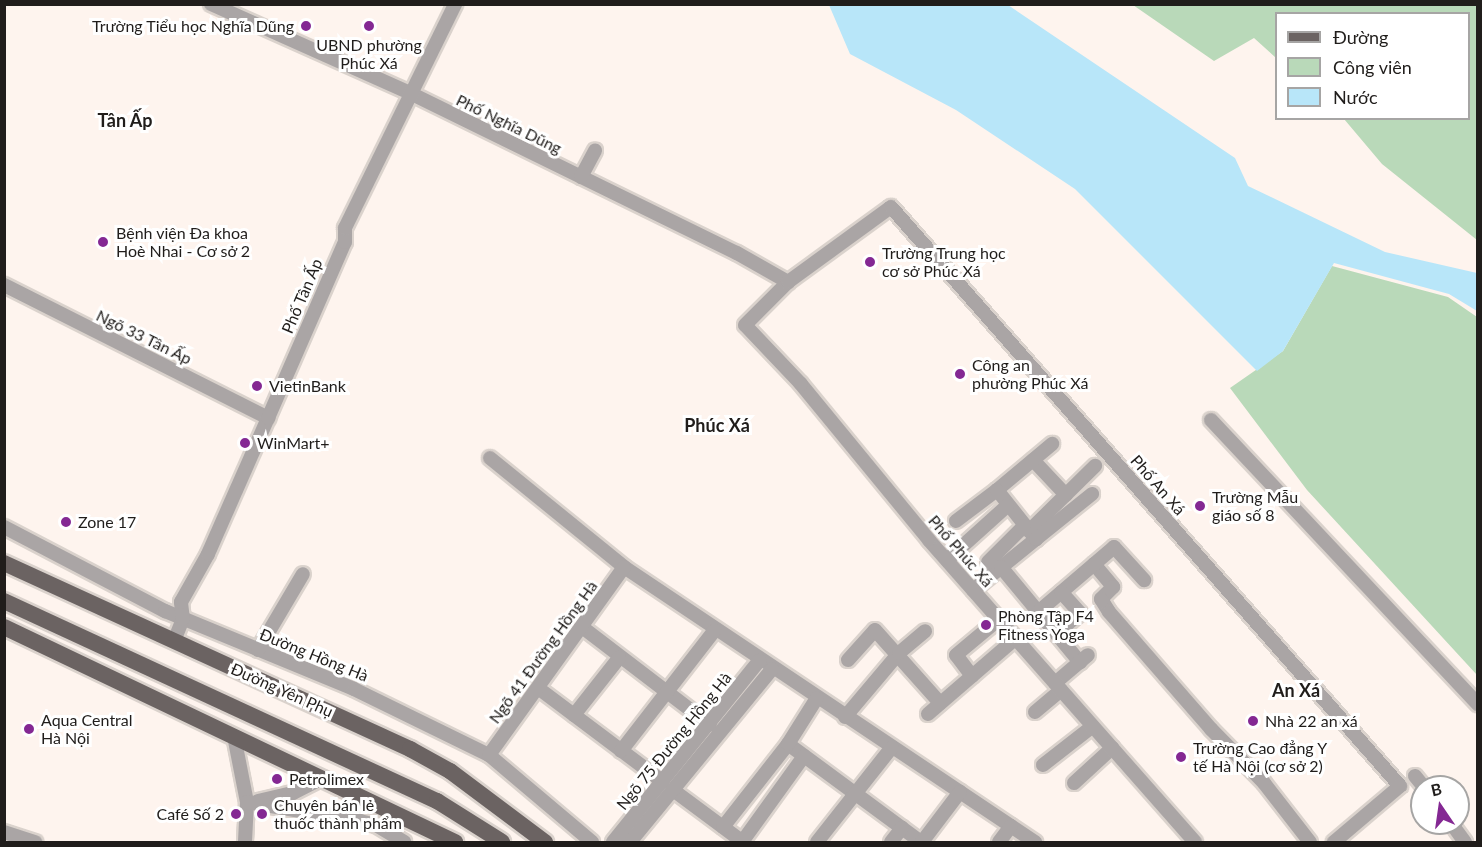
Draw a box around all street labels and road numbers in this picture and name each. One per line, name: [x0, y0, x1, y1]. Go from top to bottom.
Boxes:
street label: Phố Nghĩa Dũng: [453, 90, 565, 158]
street label: Phố Tân Ấp: [277, 255, 327, 337]
street label: Ngõ 33 Tân Ấp: [93, 305, 195, 369]
street label: Phố An Xá: [1127, 451, 1189, 519]
street label: Phố Phúc Xá: [925, 511, 997, 591]
street label: Ngõ 41 Đường Hồng Hà: [485, 577, 601, 727]
street label: Đường Hồng Hà: [257, 624, 371, 686]
street label: Đường Yên Phụ: [228, 659, 336, 721]
street label: Ngõ 75 Đường Hồng Hà: [613, 668, 735, 814]

